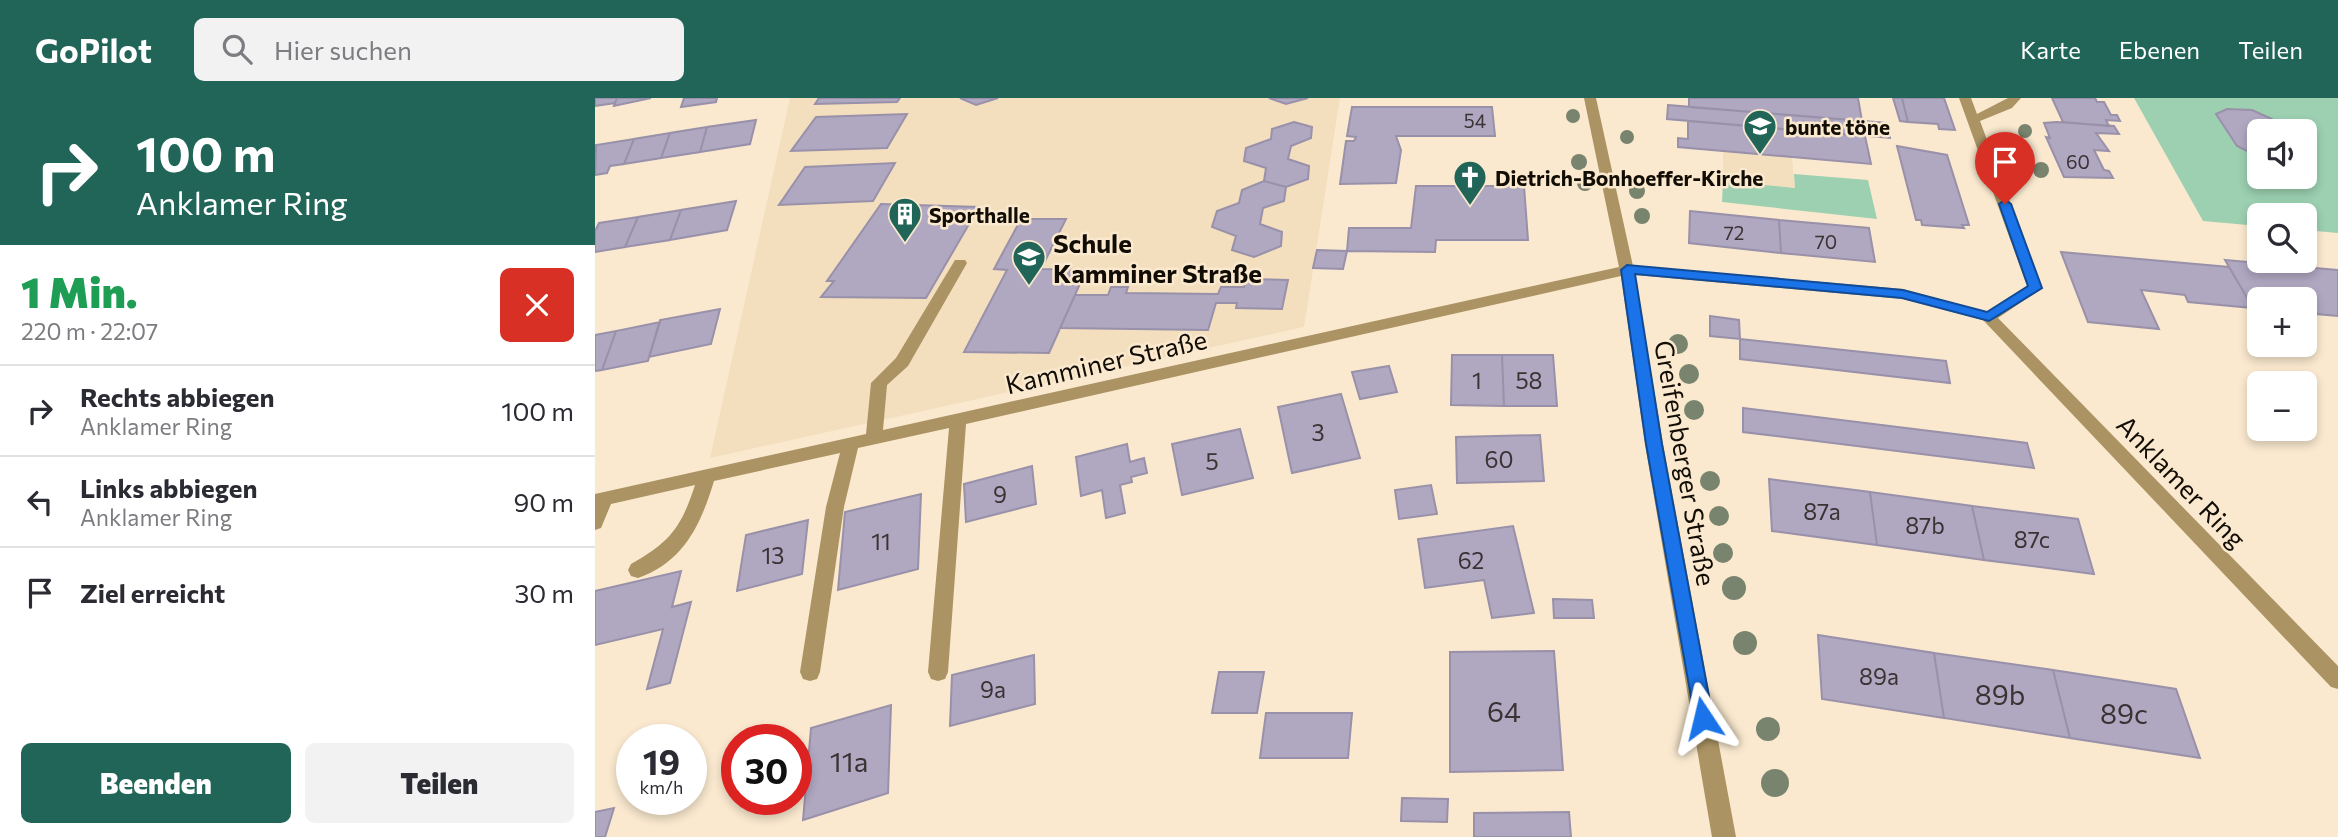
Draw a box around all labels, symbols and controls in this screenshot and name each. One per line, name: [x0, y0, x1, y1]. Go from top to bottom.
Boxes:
search box: [194, 18, 684, 81]
text: GoPilot: [35, 29, 152, 70]
icon: search: [218, 30, 256, 68]
text: Hier suchen: [274, 34, 412, 65]
text: Karte: [2020, 35, 2081, 64]
text: Ebenen: [2119, 35, 2200, 64]
text: Teilen: [2238, 35, 2303, 64]
school or university icon: bunte töne: [1741, 107, 1779, 156]
house number: 54: [1464, 109, 1486, 132]
place label: bunte töne: [1785, 114, 1890, 139]
map controls: [2247, 119, 2317, 441]
button: sound: [2247, 119, 2317, 189]
text: 100 m: [136, 122, 275, 182]
icon: right: [21, 126, 112, 217]
pin: [1975, 132, 2035, 204]
icon: arrive: [1986, 143, 2024, 181]
house number: 60: [2066, 150, 2090, 173]
church icon: Dietrich-Bonhoeffer-Kirche: [1451, 158, 1489, 207]
place label: Dietrich-Bonhoeffer-Kirche: [1495, 165, 1763, 190]
text: Anklamer Ring: [136, 182, 348, 222]
building icon: Sporthalle: [886, 195, 924, 244]
place label: Sporthalle: [929, 202, 1030, 227]
button: search: [2247, 203, 2317, 273]
house number: 72: [1724, 221, 1744, 244]
place label: Schule Kamminer Straße: [1053, 227, 1262, 288]
house number: 70: [1815, 230, 1837, 253]
school or university icon: Schule Kamminer Straße: [1010, 238, 1048, 287]
text: 1 Min.: [21, 265, 138, 317]
button: close: [500, 268, 574, 342]
button: +: [2247, 287, 2317, 357]
text: 220 m · 22:07: [21, 317, 158, 345]
street label: Kamminer Straße: [1002, 323, 1210, 399]
street label: Greifenberger Straße: [1649, 338, 1723, 588]
house number: 1: [1472, 366, 1482, 394]
house number: 58: [1515, 366, 1543, 394]
button: −: [2247, 371, 2317, 441]
text: Rechts abbiegen: [80, 381, 275, 412]
icon: right: [21, 392, 59, 430]
text: 100 m: [501, 395, 574, 426]
street label: Anklamer Ring: [2111, 408, 2253, 554]
text: Anklamer Ring: [80, 412, 232, 440]
house number: 3: [1311, 418, 1325, 446]
house number: 60: [1485, 445, 1513, 473]
house number: 5: [1205, 447, 1219, 475]
text: Links abbiegen: [80, 472, 258, 503]
house number: 9: [993, 480, 1007, 508]
icon: left: [21, 483, 59, 521]
text: 90 m: [514, 486, 574, 517]
house number: 87a: [1803, 497, 1841, 525]
text: Anklamer Ring: [80, 503, 232, 531]
house number: 87b: [1905, 511, 1945, 539]
house number: 87c: [2014, 525, 2050, 553]
house number: 11: [871, 527, 891, 555]
house number: 13: [762, 541, 784, 569]
house number: 62: [1458, 546, 1484, 574]
icon: arrive: [21, 574, 59, 612]
text: Ziel erreicht: [80, 577, 225, 608]
text: 30 m: [515, 577, 574, 608]
house number: 89a: [1859, 662, 1899, 690]
house number: 9a: [980, 675, 1006, 703]
house number: 89b: [1975, 677, 2025, 711]
position arrow: [1666, 681, 1740, 755]
house number: 64: [1487, 694, 1521, 728]
house number: 89c: [2100, 696, 2148, 730]
speed limit sign: 30: [721, 724, 812, 815]
text: 19: [643, 739, 680, 782]
button: Beenden: [21, 743, 291, 823]
button: Teilen: [305, 743, 574, 823]
house number: 11a: [830, 744, 868, 778]
text: km/h: [640, 776, 683, 798]

